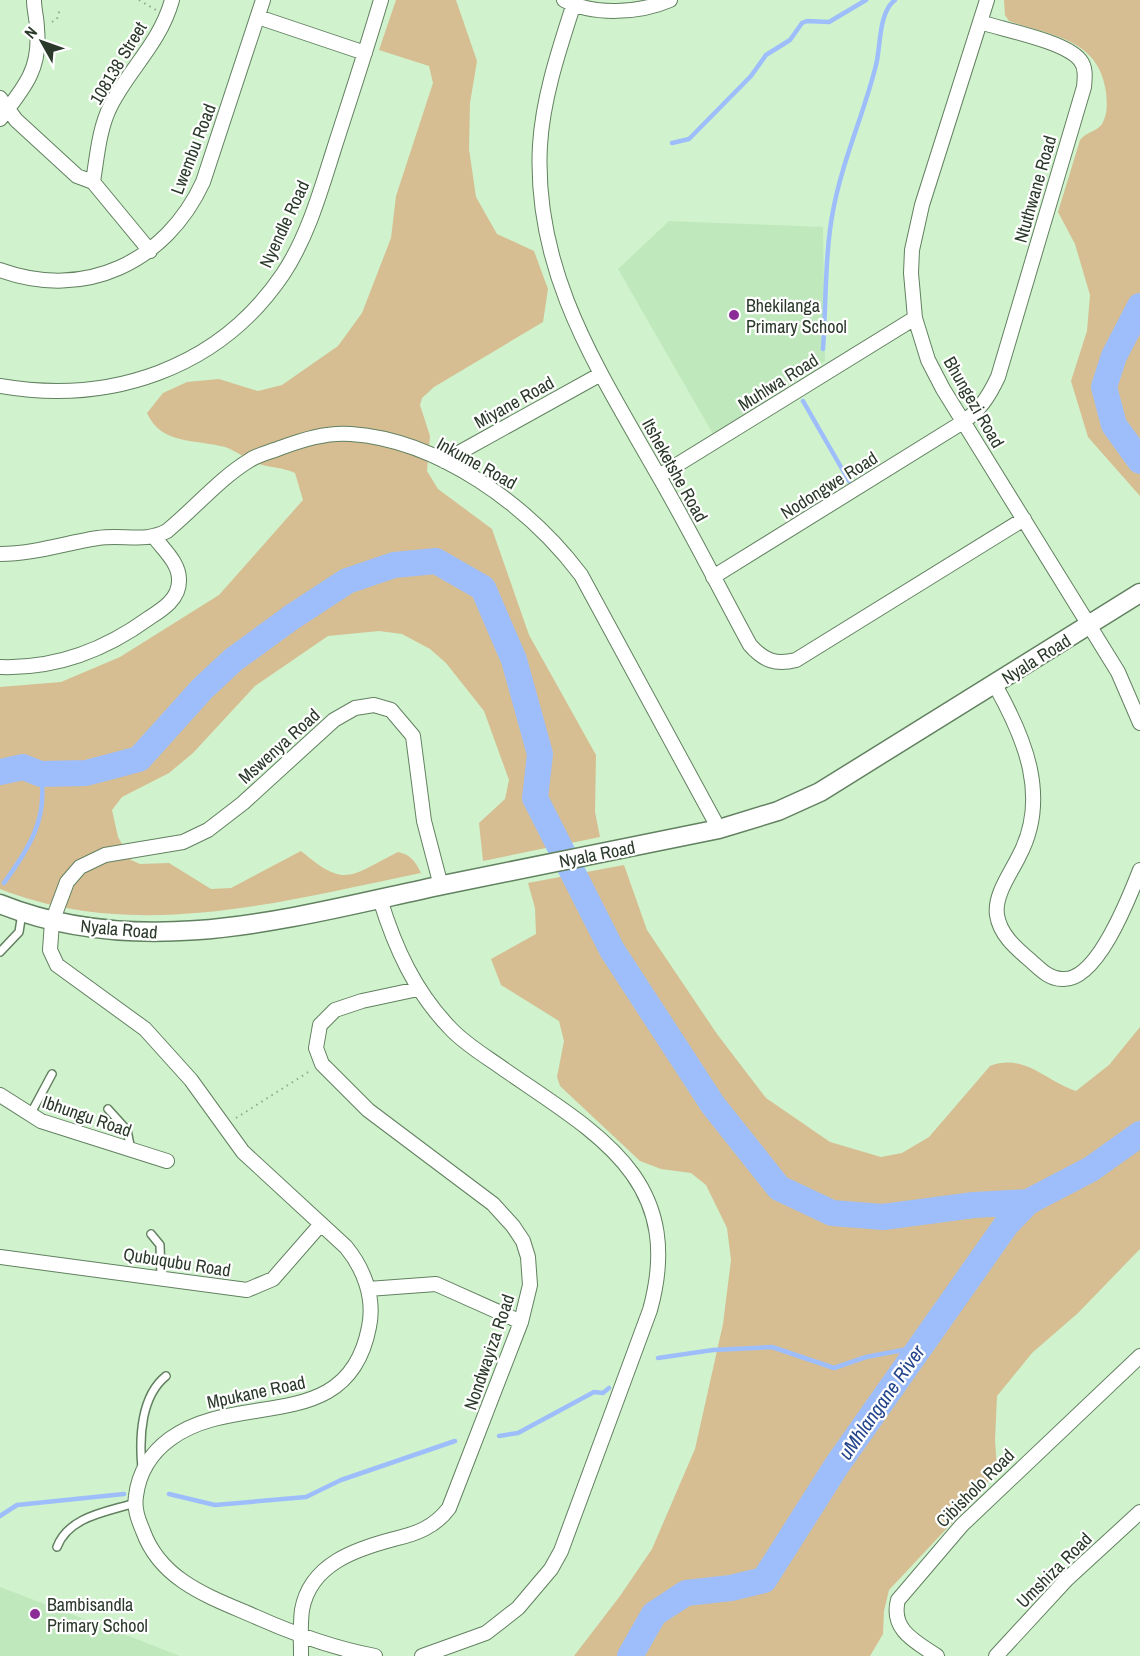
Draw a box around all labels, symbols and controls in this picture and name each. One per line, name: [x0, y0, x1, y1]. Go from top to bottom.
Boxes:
north arrow: [12, 12, 72, 72]
street label: 108138 Street: [83, 17, 153, 109]
text: N: [19, 22, 42, 43]
street label: Lwembu Road: [164, 100, 222, 198]
street label: Ntuthwane Road: [1008, 133, 1062, 245]
street label: Nyendle Road: [253, 176, 315, 272]
place label: Bhekilanga Primary School: [746, 293, 847, 339]
marker: Bhekilanga Primary School: [727, 308, 741, 322]
street label: Muhlwa Road: [733, 347, 823, 417]
street label: Bhungezi Road: [938, 352, 1010, 452]
street label: Miyane Road: [470, 370, 558, 434]
street label: Itsheketshe Road: [636, 414, 714, 526]
street label: Inkume Road: [433, 431, 521, 495]
street label: Nodongwe Road: [776, 445, 882, 525]
street label: Nyala Road: [997, 628, 1075, 690]
street label: Mswenya Road: [233, 703, 325, 789]
street label: Nyala Road: [557, 834, 637, 874]
street label: Nyala Road: [79, 913, 159, 945]
street label: Ibhungu Road: [39, 1089, 135, 1143]
street label: Qubuqubu Road: [122, 1241, 232, 1283]
street label: Nondwayiza Road: [458, 1291, 520, 1413]
water label: uMhlangane River: [832, 1339, 931, 1465]
street label: Mpukane Road: [204, 1369, 308, 1415]
street label: Cibisholo Road: [930, 1443, 1020, 1533]
street label: Umshiza Road: [1011, 1527, 1097, 1613]
place label: Bambisandla Primary School: [47, 1592, 148, 1638]
marker: Bambisandla Primary School: [28, 1607, 42, 1621]

